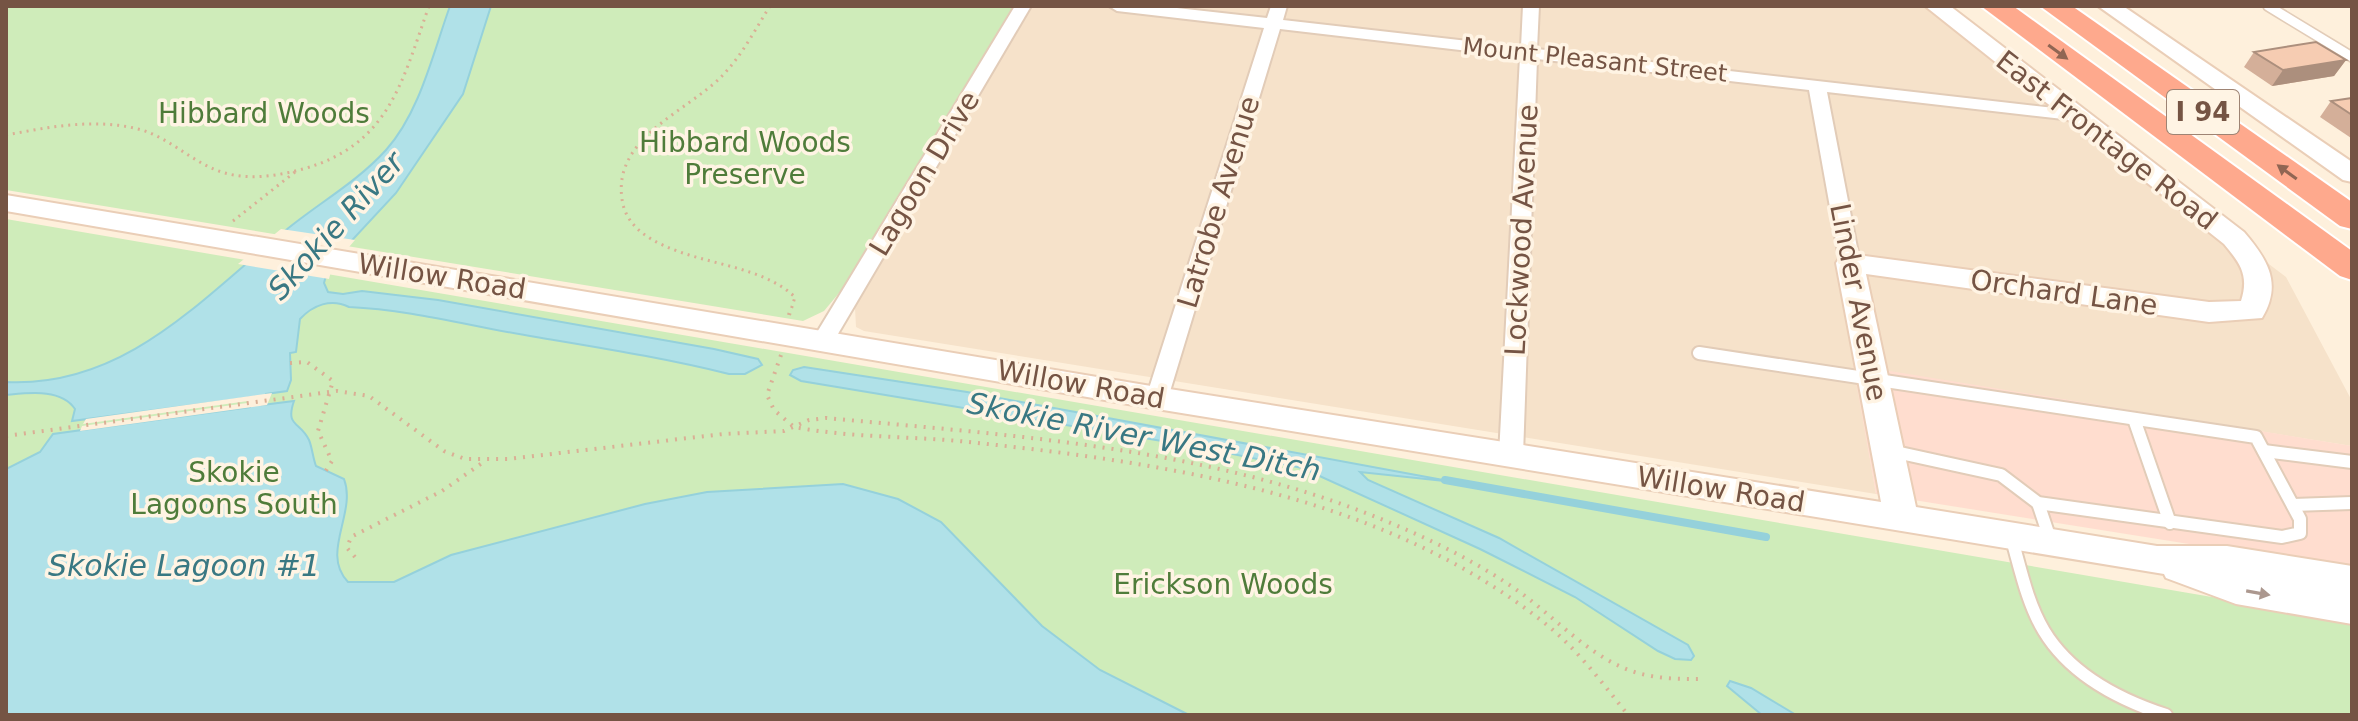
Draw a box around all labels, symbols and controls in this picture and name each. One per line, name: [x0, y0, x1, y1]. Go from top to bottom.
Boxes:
street label: Mount Pleasant Street: [1461, 32, 1729, 88]
street label: East Frontage Road: [1990, 44, 2224, 237]
one-way arrow: [2048, 44, 2069, 59]
street label: Lagoon Drive: [862, 85, 986, 262]
road number: I 94: [2167, 90, 2239, 134]
street label: Latrobe Avenue: [1171, 92, 1266, 312]
park label: Hibbard Woods: [158, 97, 370, 130]
street label: Lockwood Avenue: [1498, 103, 1545, 357]
park label: Hibbard Woods Preserve: [639, 126, 851, 191]
water label: Skokie River: [260, 144, 412, 307]
one-way arrow: [2277, 165, 2298, 180]
street label: Linder Avenue: [1823, 201, 1894, 404]
street label: Willow Road: [356, 247, 528, 306]
street label: Orchard Lane: [1968, 263, 2160, 322]
street label: Willow Road: [995, 354, 1167, 415]
water label: Skokie River West Ditch: [964, 385, 1324, 488]
park label: Skokie Lagoons South: [130, 456, 338, 521]
street label: Willow Road: [1635, 460, 1807, 519]
water label: Skokie Lagoon #1: [48, 548, 320, 583]
park label: Erickson Woods: [1113, 568, 1333, 601]
one-way arrow: [2246, 587, 2271, 599]

